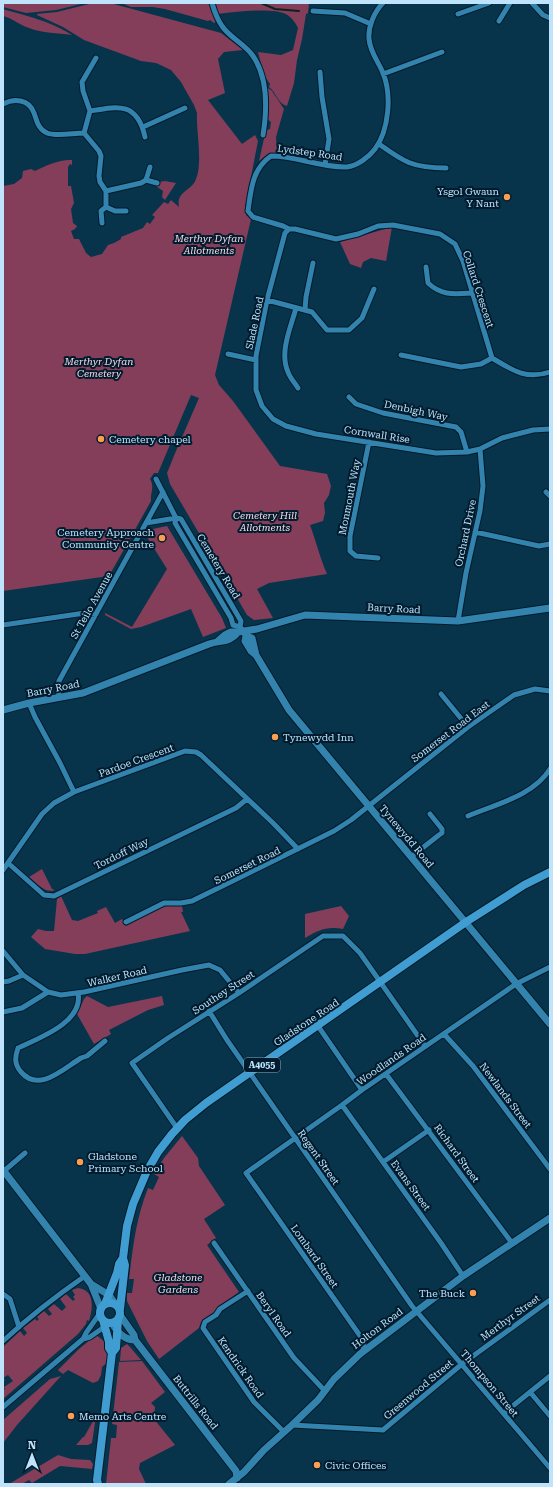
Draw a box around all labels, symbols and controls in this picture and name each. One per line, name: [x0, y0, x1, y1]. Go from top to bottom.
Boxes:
street label: Lydstep Road: [277, 142, 344, 163]
place label: Ysgol Gwaun Y Nant: [437, 186, 500, 209]
marker: Ysgol Gwaun Y Nant: [502, 192, 512, 202]
park label: Merthyr Dyfan Allotments: [174, 233, 243, 256]
street label: Collard Crescent: [461, 249, 496, 329]
street label: Slade Road: [244, 295, 266, 350]
park label: Merthyr Dyfan Cemetery: [64, 356, 133, 379]
street label: Denbigh Way: [383, 398, 449, 423]
street label: Cornwall Rise: [343, 424, 411, 445]
marker: Cemetery chapel: [96, 434, 106, 444]
place label: Cemetery chapel: [109, 434, 191, 445]
street label: Monmouth Way: [337, 458, 362, 536]
street label: Orchard Drive: [453, 498, 478, 568]
park label: Cemetery Hill Allotments: [233, 510, 297, 533]
place label: Cemetery Approach Community Centre: [57, 527, 155, 550]
street label: Cemetery Road: [195, 532, 243, 601]
marker: Cemetery Approach Community Centre: [157, 533, 167, 543]
street label: St Teilo Avenue: [68, 569, 115, 641]
street label: Barry Road: [367, 602, 422, 615]
street label: Barry Road: [26, 678, 81, 699]
street label: Somerset Road East: [409, 698, 492, 764]
marker: Tynewydd Inn: [270, 732, 280, 742]
place label: Tynewydd Inn: [283, 732, 354, 743]
street label: Pardoe Crescent: [97, 742, 175, 779]
street label: Tynewydd Road: [377, 803, 436, 870]
street label: Tordoff Way: [92, 835, 150, 871]
street label: Somerset Road: [212, 844, 283, 886]
street label: Walker Road: [86, 964, 149, 989]
street label: Southey Street: [190, 968, 256, 1016]
street label: Gladstone Road: [272, 996, 341, 1048]
street label: Woodlands Road: [355, 1031, 428, 1087]
road number: A4055: [244, 1058, 280, 1072]
street label: Newlands Street: [477, 1060, 534, 1130]
street label: Richard Street: [432, 1122, 482, 1185]
street label: Regent Street: [296, 1128, 342, 1187]
place label: Gladstone Primary School: [88, 1151, 163, 1174]
marker: Gladstone Primary School: [75, 1157, 85, 1167]
street label: Evans Street: [389, 1158, 433, 1213]
street label: Lombard Street: [289, 1223, 341, 1290]
park label: Gladstone Gardens: [154, 1272, 202, 1295]
place label: The Buck: [419, 1288, 466, 1299]
marker: The Buck: [468, 1288, 478, 1298]
street label: Beryl Road: [254, 1290, 294, 1339]
street label: Merthyr Street: [479, 1292, 542, 1343]
street label: Holton Road: [350, 1305, 405, 1351]
street label: Kendrick Road: [216, 1335, 266, 1400]
street label: Thompson Street: [459, 1348, 521, 1419]
street label: Greenwood Street: [381, 1357, 455, 1422]
street label: Buttrills Road: [171, 1373, 221, 1432]
marker: Memo Arts Centre: [66, 1411, 76, 1421]
place label: Memo Arts Centre: [79, 1411, 167, 1422]
north arrow: [12, 1435, 52, 1475]
text: N: [28, 1439, 37, 1452]
marker: Civic Offices: [312, 1460, 322, 1470]
place label: Civic Offices: [325, 1460, 387, 1471]

